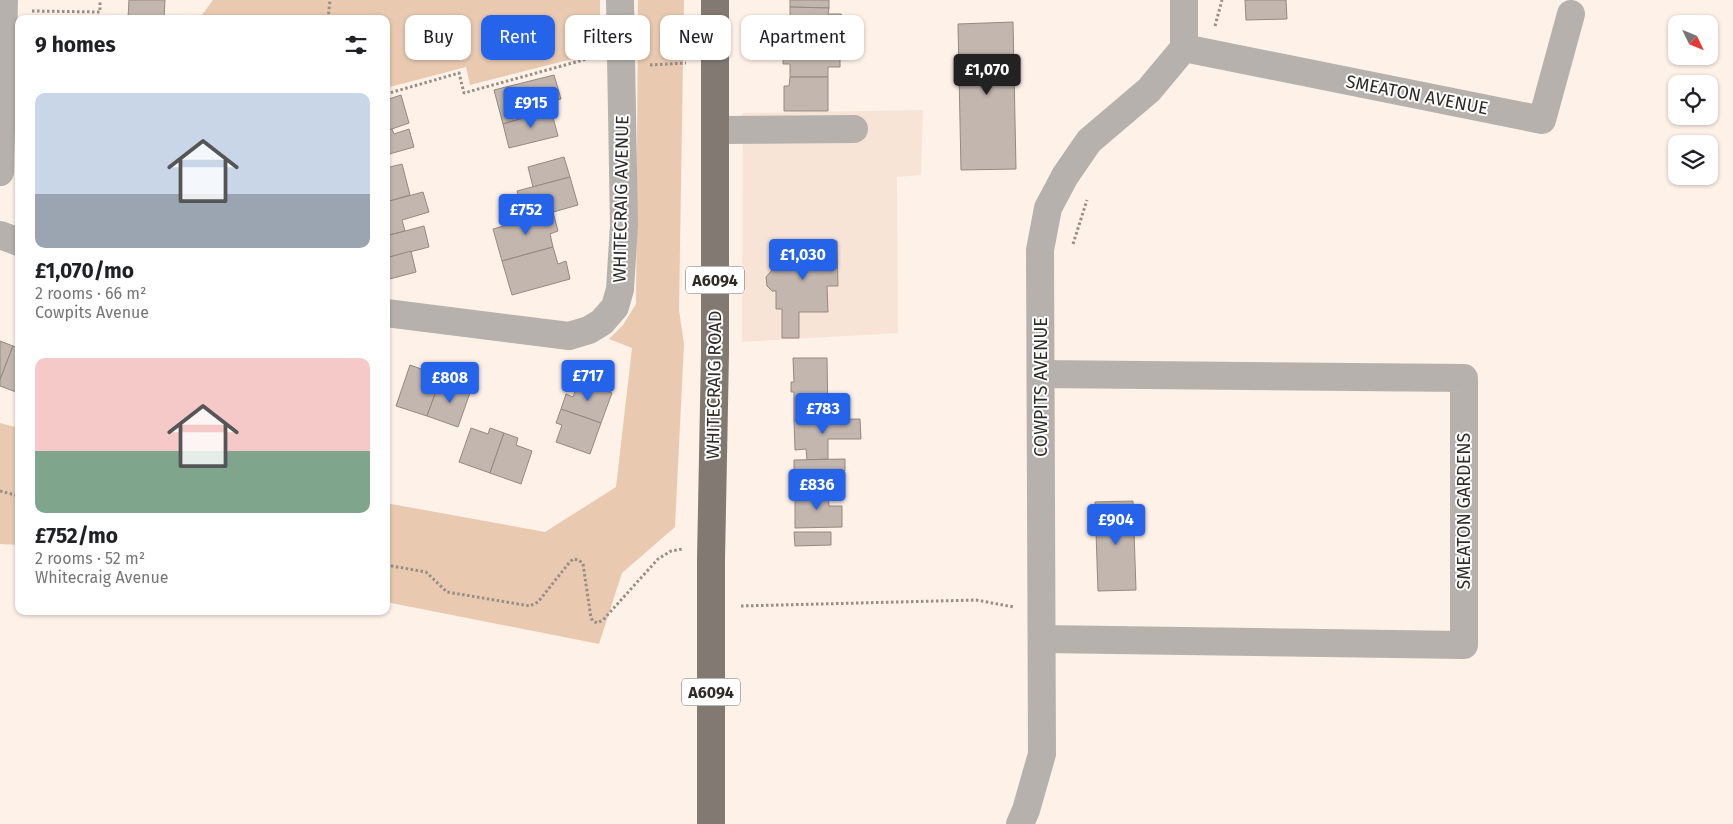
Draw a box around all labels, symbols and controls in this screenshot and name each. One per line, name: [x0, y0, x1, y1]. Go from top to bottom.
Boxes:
chip: Buy: [405, 15, 471, 60]
chip: Rent: [481, 15, 555, 60]
chip: Filters: [565, 15, 650, 60]
chip: New: [660, 15, 731, 60]
chip: Apartment: [741, 15, 864, 60]
north arrow: [1668, 15, 1718, 65]
map controls: [1668, 15, 1718, 185]
icon: filters: [342, 31, 370, 59]
text: 9 homes: [35, 32, 116, 58]
pin: £1,070: [946, 54, 1028, 96]
text: £1,070: [965, 60, 1009, 79]
street label: SMEATON AVENUE: [1344, 70, 1490, 120]
button: locate: [1668, 75, 1718, 125]
pin: £915: [501, 86, 561, 129]
text: £915: [515, 93, 547, 112]
street label: WHITECRAIG AVENUE: [609, 115, 633, 283]
icon: home: [158, 126, 248, 216]
button: layers: [1668, 135, 1718, 185]
pin: £752: [496, 194, 556, 236]
text: £752: [510, 200, 542, 219]
pin: £1,030: [762, 238, 844, 281]
text: £1,030: [780, 245, 826, 264]
text: £1,070/mo: [35, 258, 134, 284]
road number: A6094: [686, 266, 744, 294]
text: 2 rooms · 66 m²: [35, 284, 146, 303]
text: Cowpits Avenue: [35, 303, 149, 322]
street label: WHITECRAIG ROAD: [702, 310, 726, 460]
street label: COWPITS AVENUE: [1030, 317, 1052, 457]
pin: £717: [558, 360, 618, 402]
pin: £808: [420, 362, 480, 404]
text: £717: [573, 366, 603, 385]
text: £808: [432, 368, 468, 387]
icon: home: [158, 391, 248, 481]
pin: £783: [793, 392, 853, 435]
text: £783: [806, 399, 840, 418]
street label: SMEATON GARDENS: [1453, 432, 1475, 589]
pin: £836: [787, 468, 847, 511]
text: £836: [800, 475, 834, 494]
pin: £904: [1086, 504, 1146, 546]
text: £904: [1098, 510, 1134, 529]
text: £752/mo: [35, 523, 118, 549]
text: 2 rooms · 52 m²: [35, 549, 145, 568]
text: Whitecraig Avenue: [35, 568, 169, 587]
road number: A6094: [682, 679, 740, 706]

